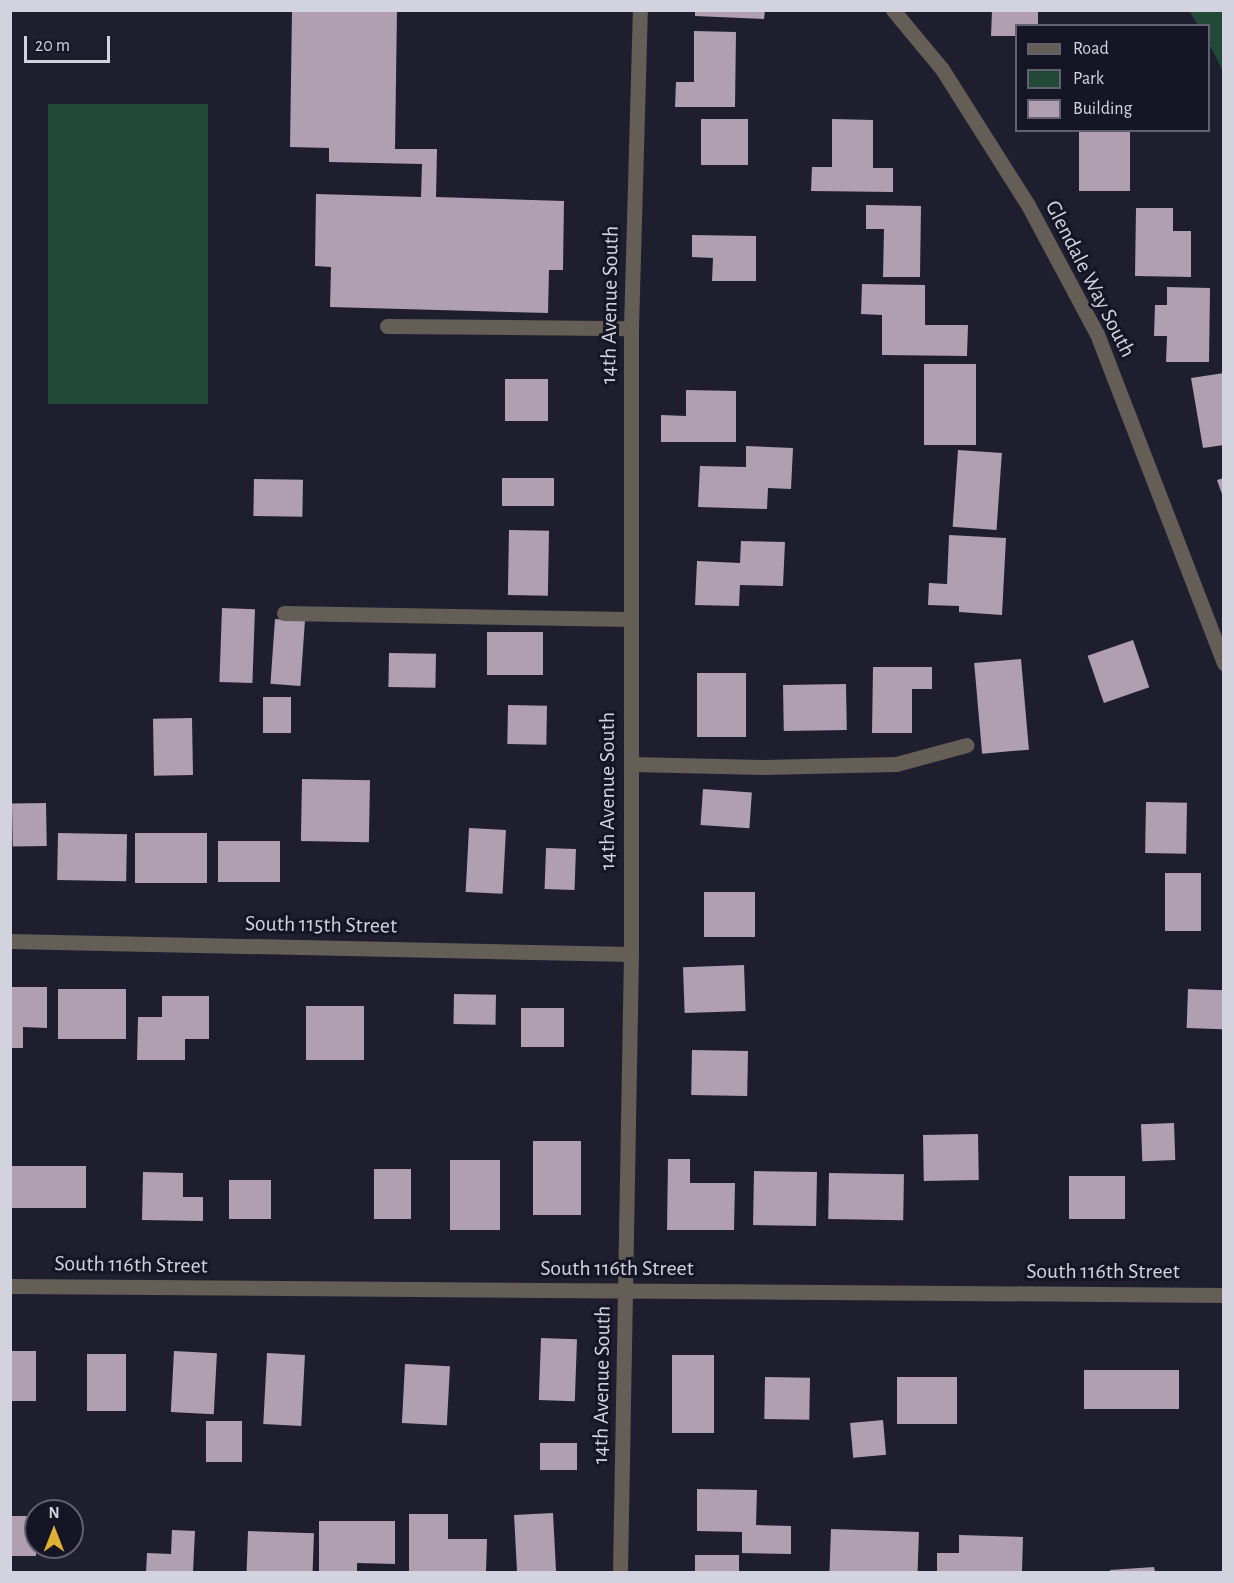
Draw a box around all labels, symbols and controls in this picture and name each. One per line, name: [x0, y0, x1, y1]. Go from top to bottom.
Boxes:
scale bar: [27, 24, 112, 62]
legend: [1015, 24, 1210, 132]
text: 20 m: [35, 37, 70, 55]
text: Road: [1073, 40, 1109, 58]
text: Park: [1073, 70, 1104, 88]
text: Building: [1073, 100, 1132, 118]
street label: Glendale Way South: [1039, 196, 1141, 362]
street label: 14th Avenue South: [595, 226, 625, 384]
street label: 14th Avenue South: [595, 712, 621, 870]
street label: South 115th Street: [245, 910, 397, 940]
street label: South 116th Street: [54, 1250, 208, 1280]
street label: South 116th Street: [540, 1256, 694, 1282]
street label: South 116th Street: [1026, 1259, 1180, 1285]
street label: 14th Avenue South: [587, 1306, 617, 1464]
north arrow: [24, 1499, 84, 1559]
text: N: [48, 1505, 60, 1521]

